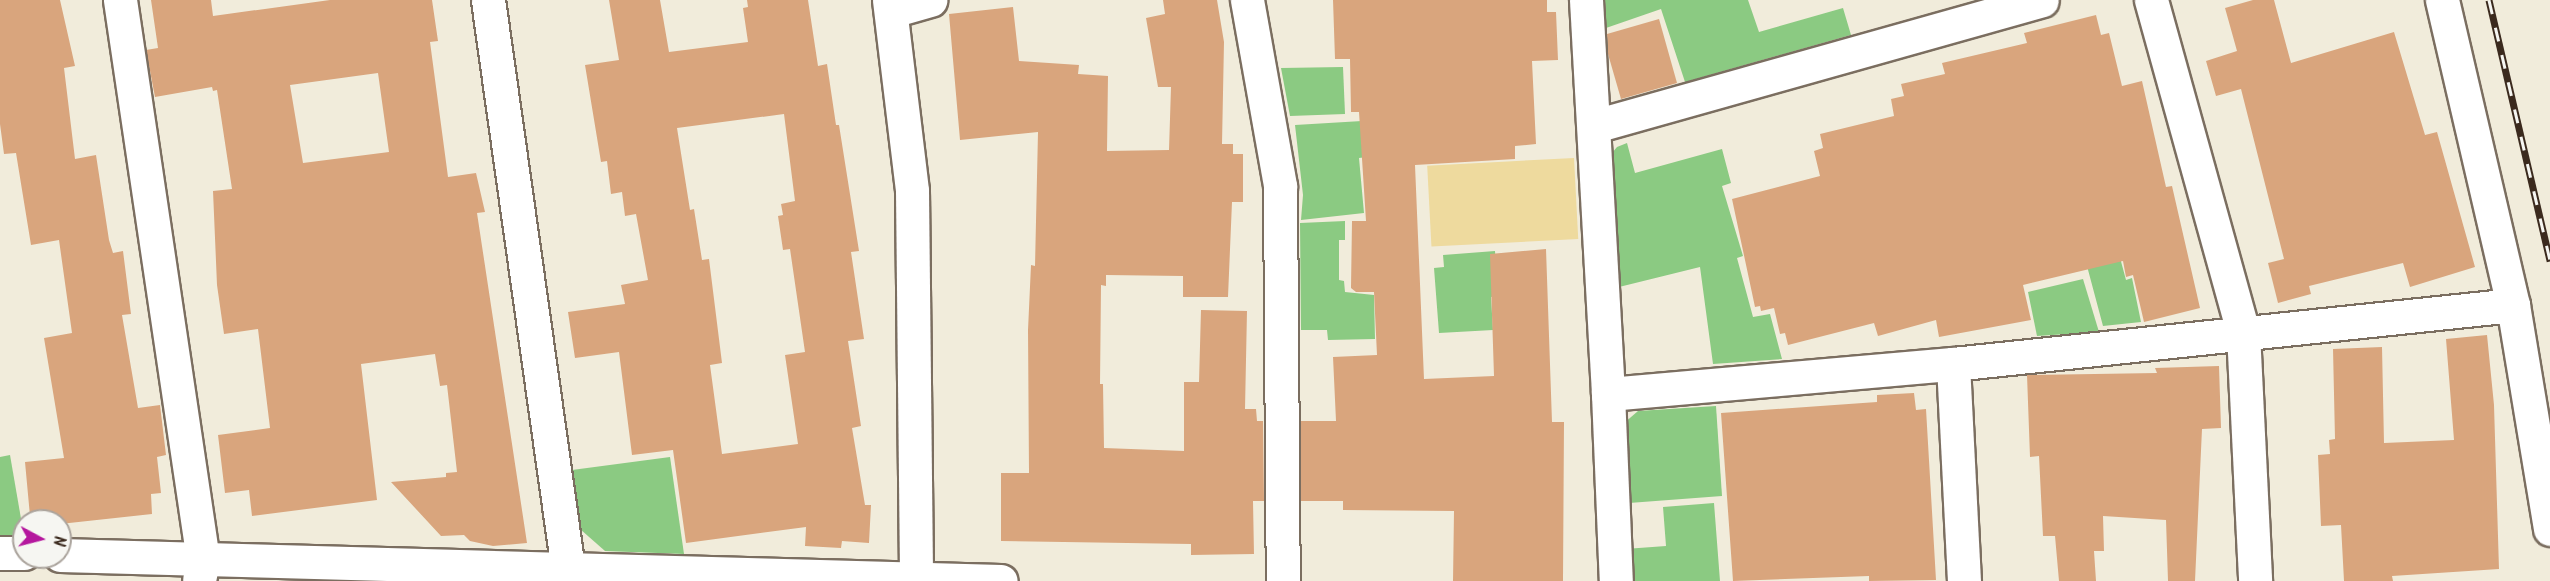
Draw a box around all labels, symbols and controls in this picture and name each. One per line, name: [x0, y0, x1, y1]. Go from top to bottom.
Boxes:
north arrow: [12, 509, 72, 569]
text: N: [45, 534, 71, 548]

